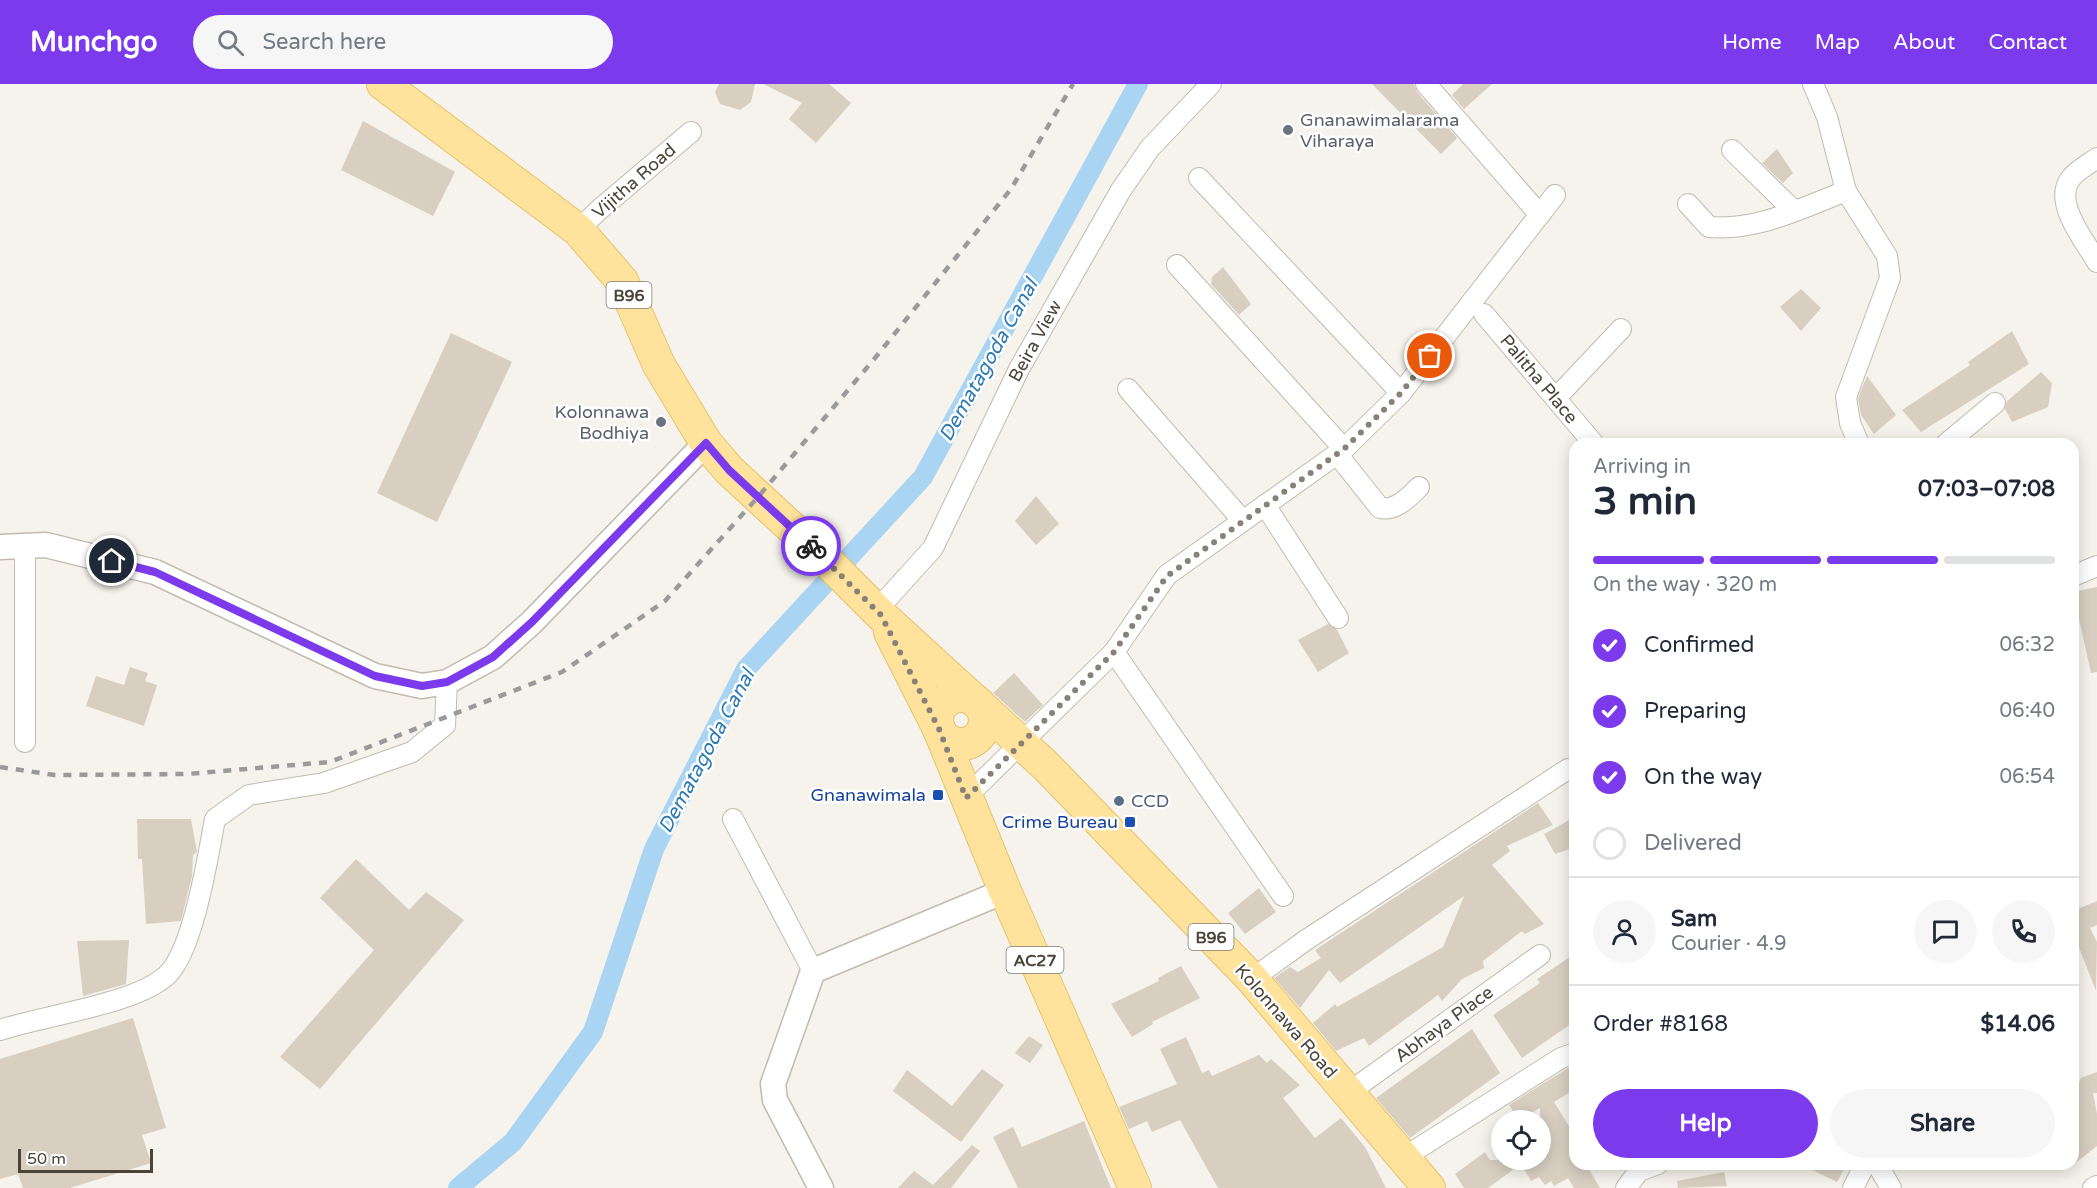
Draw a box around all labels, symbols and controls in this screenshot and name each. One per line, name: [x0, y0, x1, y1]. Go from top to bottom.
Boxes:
search box: [193, 15, 613, 69]
text: Munchgo: [30, 25, 157, 59]
icon: search: [214, 26, 247, 59]
text: Search here: [262, 29, 386, 55]
text: Home: [1722, 30, 1782, 55]
text: Map: [1815, 30, 1860, 55]
text: About: [1893, 30, 1955, 55]
text: Contact: [1988, 30, 2067, 55]
place label: Gnanawimalarama Viharaya: [1300, 109, 1459, 152]
marker: Gnanawimalarama Viharaya: [1281, 123, 1295, 137]
street label: Vijitha Road: [588, 139, 680, 223]
water label: Dematagoda Canal: [934, 273, 1044, 446]
road number: B96: [606, 282, 652, 308]
street label: Beira View: [1004, 296, 1066, 386]
pin: [1404, 330, 1455, 381]
street label: Palitha Place: [1495, 330, 1583, 428]
icon: bag: [1413, 339, 1446, 372]
place label: Kolonnawa Bodhiya: [554, 401, 649, 444]
marker: Kolonnawa Bodhiya: [654, 415, 668, 429]
text: Arriving in: [1593, 455, 1691, 479]
text: 07:03–07:08: [1918, 476, 2055, 502]
text: 3 min: [1593, 478, 1697, 525]
courier: [781, 516, 841, 576]
icon: bike: [795, 530, 828, 563]
pin: [86, 535, 137, 586]
icon: home: [95, 544, 128, 577]
text: On the way · 320 m: [1593, 573, 1777, 597]
icon: check: [1593, 629, 1626, 662]
text: Confirmed: [1644, 632, 1754, 658]
text: 06:32: [2000, 633, 2055, 657]
water label: Dematagoda Canal: [654, 664, 761, 837]
icon: check: [1593, 695, 1626, 728]
text: Preparing: [1644, 698, 1747, 724]
text: 06:40: [2000, 699, 2055, 723]
icon: check: [1593, 761, 1626, 794]
text: On the way: [1644, 764, 1762, 790]
text: 06:54: [2000, 765, 2055, 789]
place label: Gnanawimala: [810, 784, 926, 806]
marker: Gnanawimala: [931, 788, 945, 802]
place label: CCD: [1131, 790, 1169, 812]
marker: CCD: [1112, 794, 1126, 808]
place label: Crime Bureau: [1002, 811, 1118, 833]
marker: Crime Bureau: [1123, 815, 1137, 829]
text: Delivered: [1644, 830, 1742, 856]
button: person: [1593, 900, 1656, 963]
button: chat: [1914, 900, 1977, 963]
button: phone: [1992, 900, 2055, 963]
text: Sam: [1671, 906, 1717, 932]
road number: B96: [1188, 924, 1234, 950]
text: Courier · 4.9: [1671, 932, 1786, 956]
road number: AC27: [1006, 947, 1064, 973]
street label: Kolonnawa Road: [1230, 959, 1342, 1083]
street label: Abhaya Place: [1391, 981, 1497, 1067]
text: Order #8168: [1593, 1011, 1728, 1037]
text: $14.06: [1980, 1011, 2055, 1037]
button: Help: [1593, 1089, 1818, 1158]
button: Share: [1830, 1089, 2055, 1158]
map controls: [1491, 1110, 1551, 1170]
button: locate: [1491, 1110, 1551, 1170]
scale bar: [18, 1146, 153, 1174]
text: 50 m: [27, 1149, 66, 1169]

